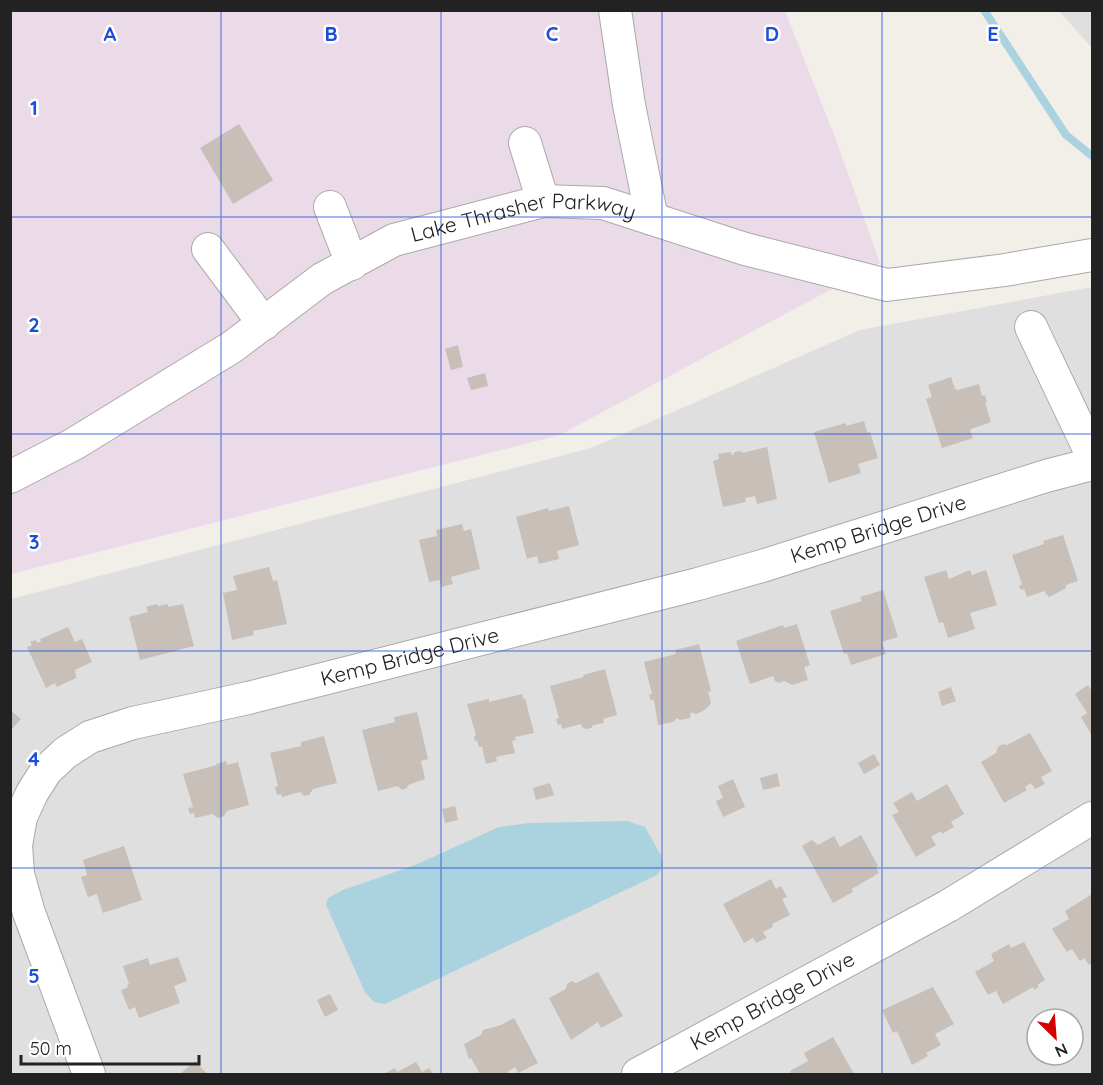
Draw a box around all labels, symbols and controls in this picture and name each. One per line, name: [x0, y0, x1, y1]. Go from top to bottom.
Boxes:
text: A: [104, 21, 117, 46]
text: B: [324, 21, 338, 46]
text: C: [546, 21, 559, 46]
text: D: [765, 21, 779, 46]
text: E: [987, 21, 999, 46]
text: 1: [30, 95, 38, 120]
street label: Lake Thrasher Parkway: [408, 187, 640, 247]
text: 2: [28, 312, 40, 337]
street label: Kemp Bridge Drive: [787, 488, 969, 568]
text: 3: [29, 529, 39, 554]
street label: Kemp Bridge Drive: [318, 621, 502, 691]
text: 4: [28, 746, 40, 771]
street label: Kemp Bridge Drive: [685, 945, 859, 1055]
text: 5: [28, 963, 40, 988]
north arrow: [1025, 1007, 1085, 1067]
scale bar: [21, 1028, 200, 1066]
text: 50 m: [30, 1037, 72, 1060]
text: N: [1052, 1039, 1071, 1062]

